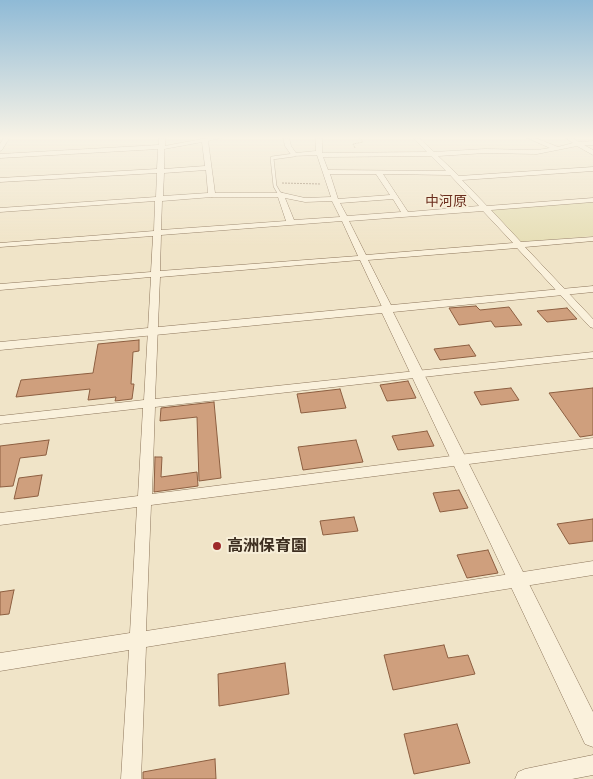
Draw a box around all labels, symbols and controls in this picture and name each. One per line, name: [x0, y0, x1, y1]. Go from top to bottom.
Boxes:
district label: 中河原: [425, 194, 467, 210]
place label: 高洲保育園: [227, 536, 307, 556]
marker: 高洲保育園: [211, 540, 223, 552]

